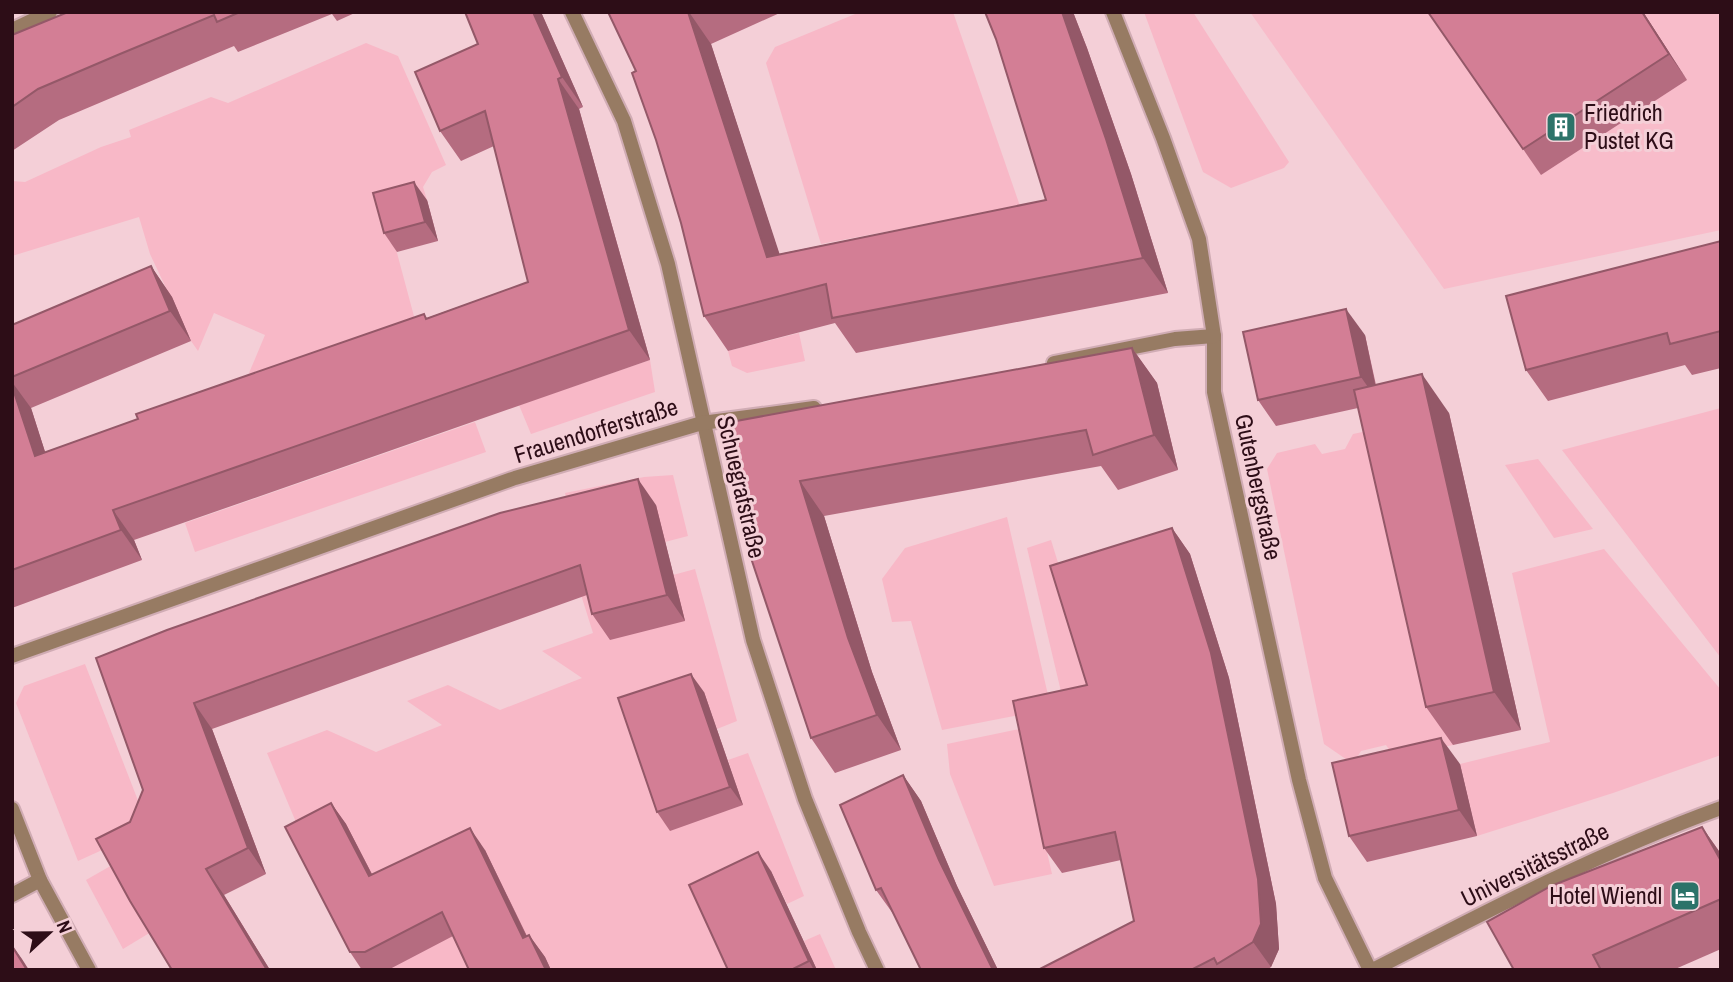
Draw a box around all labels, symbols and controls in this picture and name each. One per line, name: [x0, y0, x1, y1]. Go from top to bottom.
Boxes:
place label: Friedrich Pustet KG: [1584, 96, 1674, 156]
building icon: Friedrich Pustet KG: [1544, 110, 1578, 144]
street label: Frauendorferstraße: [510, 390, 681, 470]
street label: Gutenbergstraße: [1228, 411, 1290, 563]
street label: Schuegrafstraße: [710, 412, 774, 561]
street label: Universitätsstraße: [1455, 814, 1614, 914]
place label: Hotel Wiendl: [1549, 879, 1662, 911]
hotel icon: Hotel Wiendl: [1668, 879, 1702, 913]
north arrow: [14, 898, 84, 968]
text: N: [51, 917, 79, 937]

